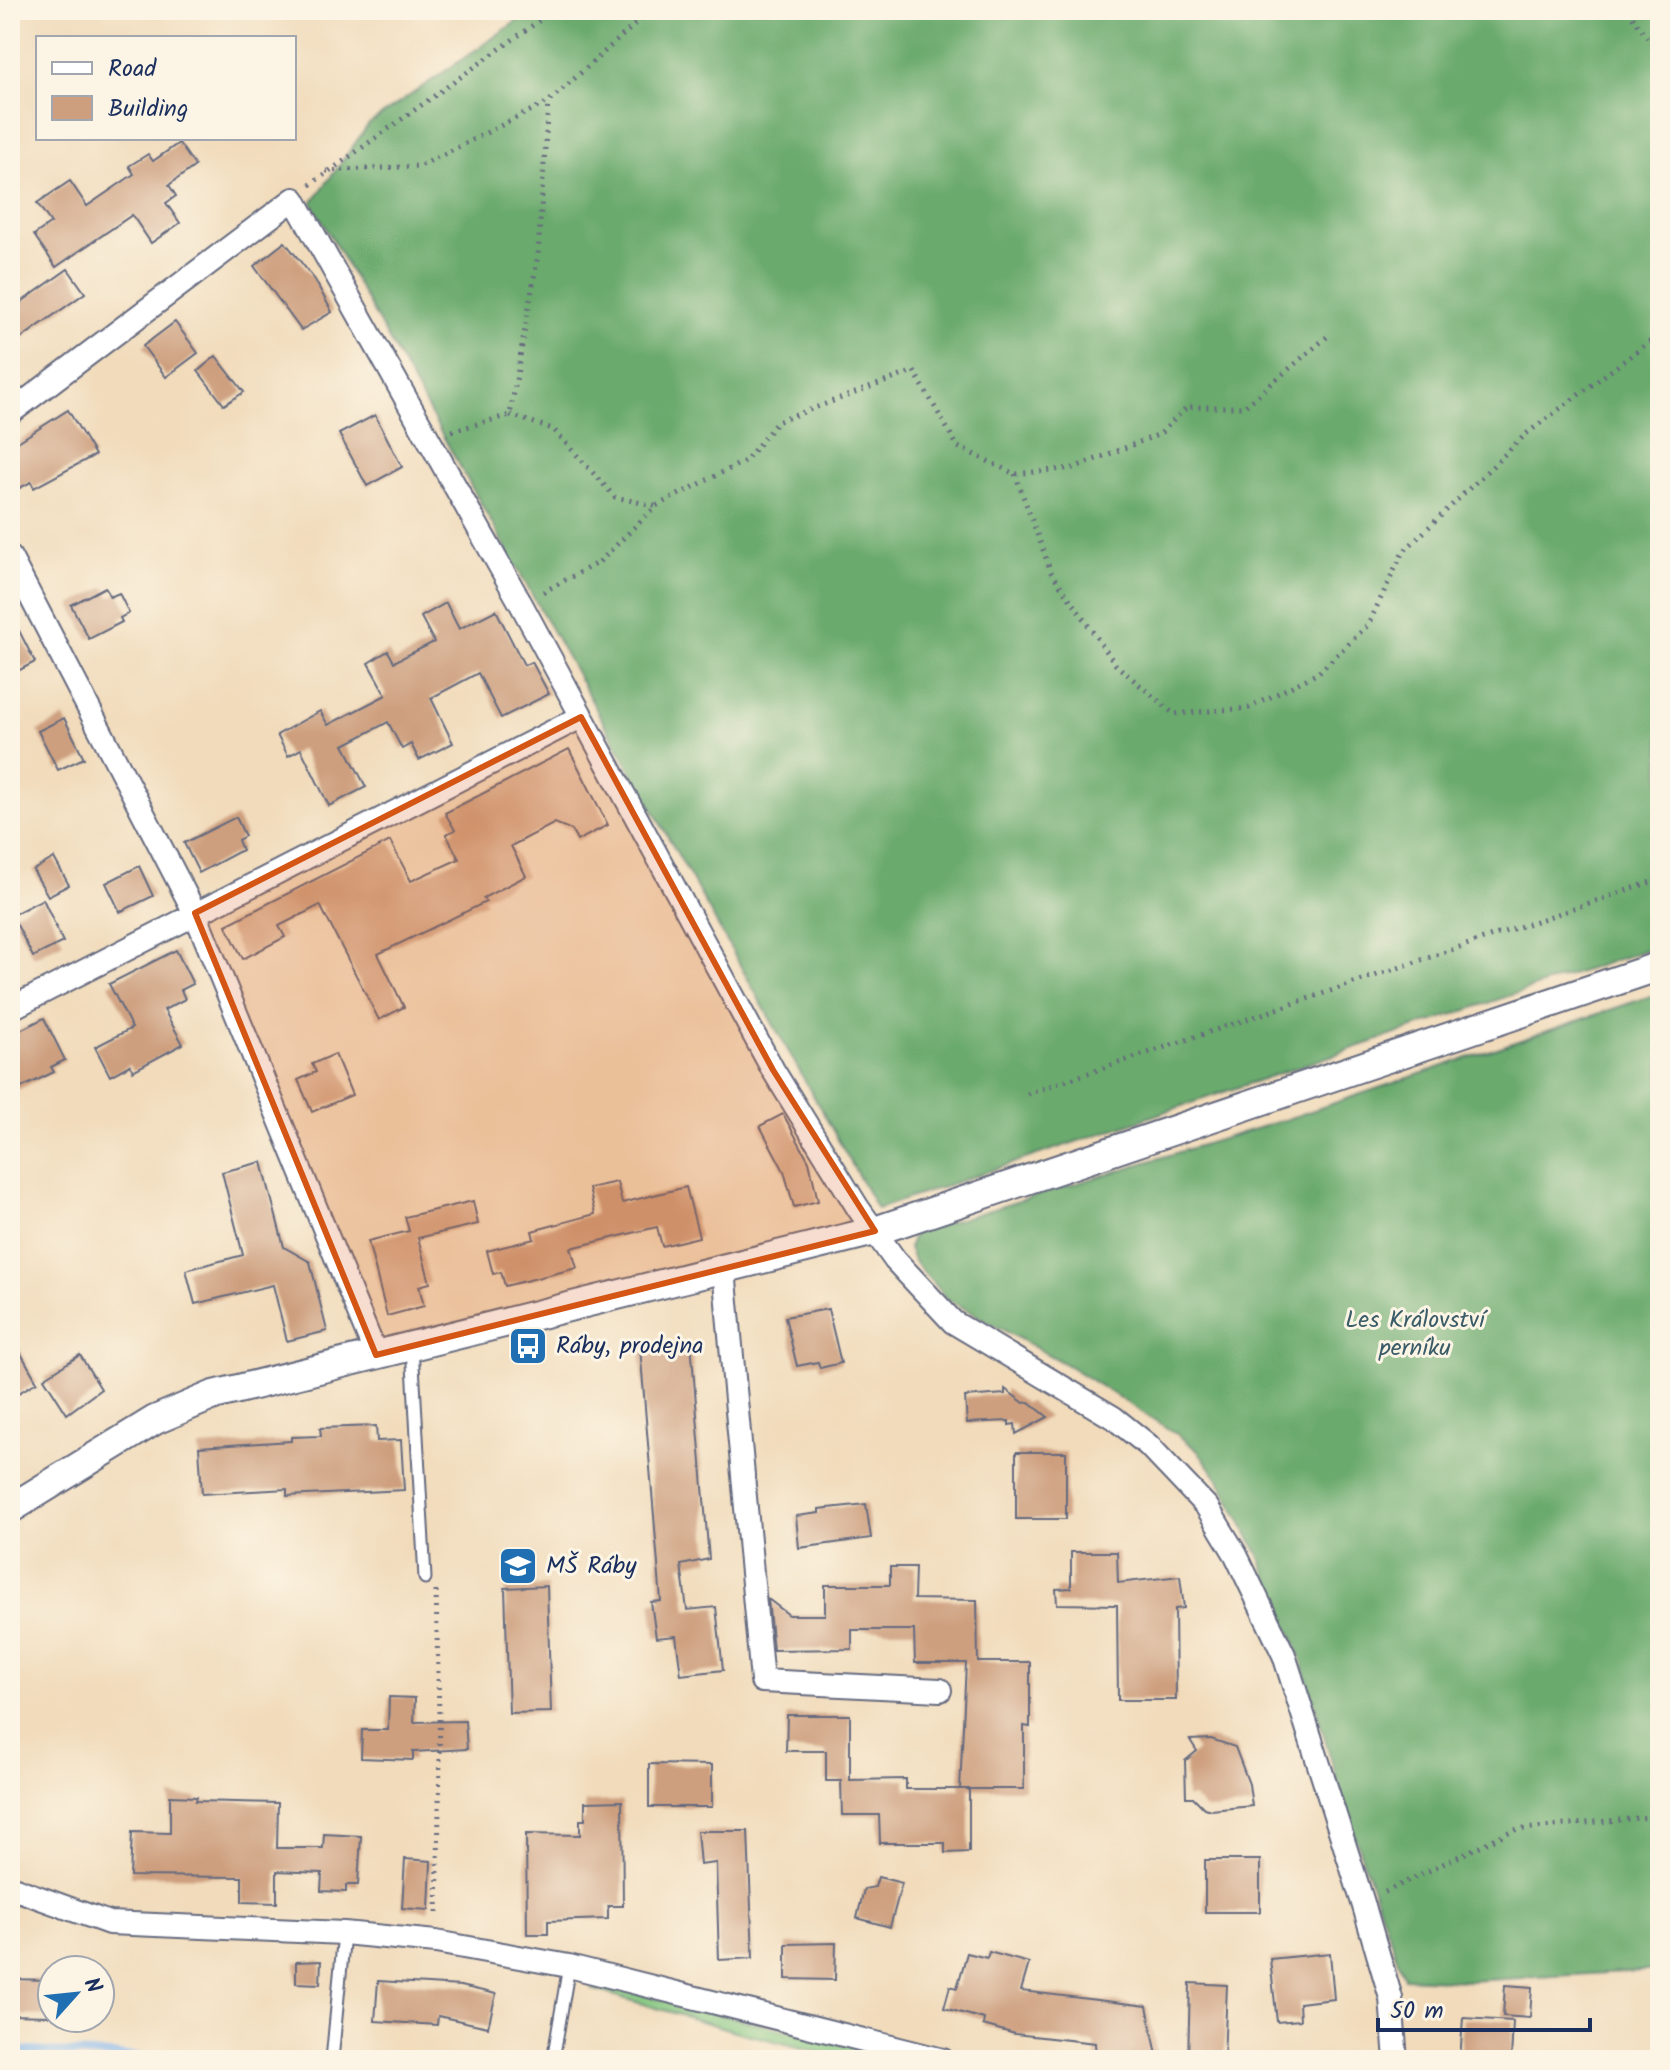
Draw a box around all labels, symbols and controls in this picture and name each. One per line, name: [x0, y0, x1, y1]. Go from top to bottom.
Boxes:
legend: [36, 36, 296, 140]
text: Road: [108, 50, 157, 89]
text: Building: [108, 90, 188, 129]
park label: Les Království perníku: [1345, 1301, 1488, 1368]
bus stop icon: Ráby, prodejna: [507, 1325, 549, 1367]
place label: Ráby, prodejna: [556, 1327, 704, 1366]
school or university icon: MŠ Ráby: [497, 1545, 539, 1587]
place label: MŠ Ráby: [546, 1547, 637, 1586]
north arrow: [36, 1954, 116, 2034]
text: N: [73, 1972, 110, 2000]
scale bar: [1378, 1982, 1590, 2032]
text: 50 m: [1390, 1992, 1444, 2031]

